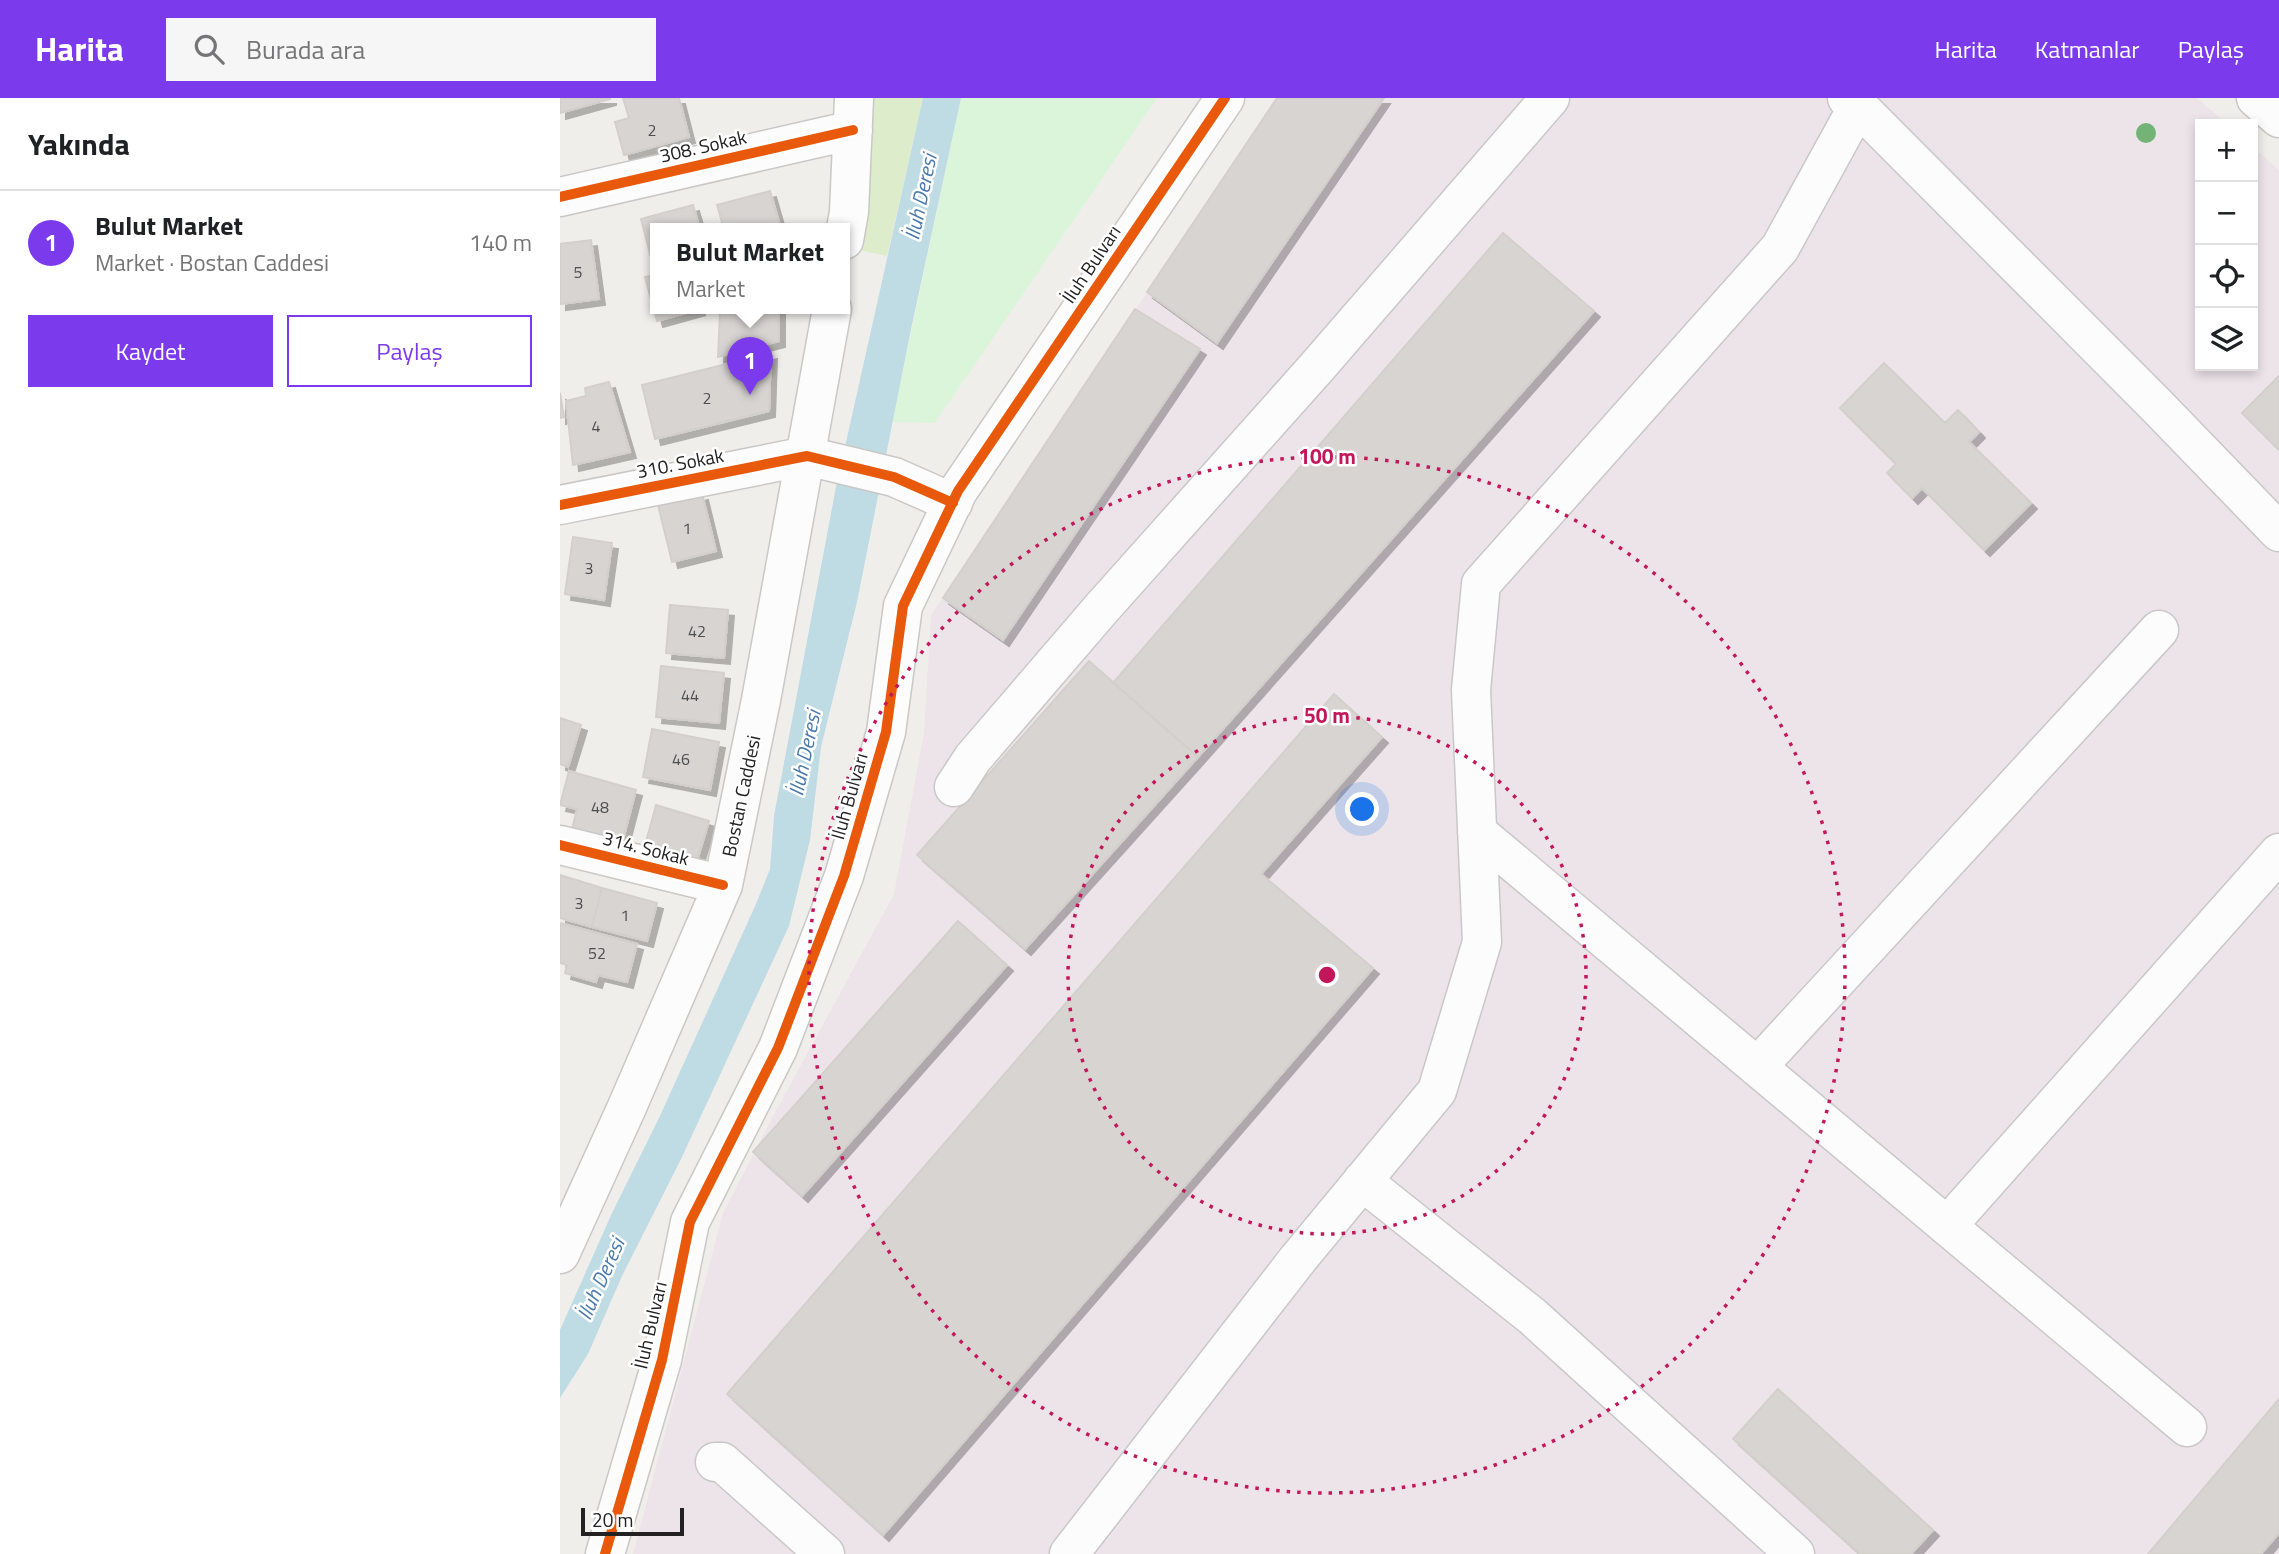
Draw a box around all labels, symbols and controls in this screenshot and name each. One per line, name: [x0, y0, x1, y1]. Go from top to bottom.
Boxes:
search box: [166, 18, 656, 81]
text: Harita: [35, 24, 124, 74]
icon: search: [190, 30, 228, 68]
text: Burada ara: [246, 30, 365, 69]
text: Harita: [1934, 31, 1997, 67]
text: Katmanlar: [2035, 31, 2140, 67]
text: Paylaş: [2178, 31, 2244, 67]
house number: 2: [648, 118, 656, 142]
map controls: [2195, 119, 2258, 371]
button: +: [2195, 119, 2258, 182]
text: Yakında: [28, 121, 130, 167]
street label: 308. Sokak: [657, 121, 749, 170]
water label: İluh Deresi: [895, 148, 945, 243]
button: −: [2195, 182, 2258, 245]
text: Bulut Market: [95, 206, 243, 245]
street label: İluh Bulvarı: [1054, 219, 1127, 309]
popup: [650, 223, 850, 314]
text: 1: [45, 225, 57, 260]
text: 140 m: [469, 225, 532, 260]
text: Bulut Market: [676, 232, 824, 271]
text: Market · Bostan Caddesi: [95, 245, 329, 280]
button: locate: [2195, 245, 2258, 308]
house number: 5: [574, 260, 583, 284]
text: Market: [676, 271, 745, 306]
button: layers: [2195, 308, 2258, 371]
button: Kaydet: [28, 315, 273, 387]
button: Paylaş: [287, 315, 532, 387]
pin: 1: [727, 337, 773, 395]
house number: 2: [703, 386, 711, 410]
house number: 4: [592, 414, 601, 438]
street label: 310. Sokak: [634, 440, 726, 485]
text: 100 m: [1298, 440, 1356, 472]
house number: 1: [683, 516, 691, 540]
house number: 3: [585, 556, 593, 580]
house number: 42: [688, 619, 706, 643]
house number: 44: [681, 683, 699, 707]
text: 50 m: [1304, 699, 1350, 731]
water label: İluh Deresi: [779, 704, 829, 799]
street label: Bostan Caddesi: [713, 732, 768, 859]
house number: 46: [672, 747, 690, 771]
street label: İluh Bulvarı: [822, 749, 875, 843]
your location: [1345, 792, 1379, 826]
house number: 48: [591, 795, 609, 819]
street label: 314. Sokak: [600, 823, 692, 872]
house number: 3: [575, 891, 583, 915]
house number: 1: [621, 903, 629, 927]
house number: 52: [588, 941, 606, 965]
centre of rings: [1315, 963, 1339, 987]
water label: İluh Deresi: [568, 1230, 633, 1325]
street label: İluh Bulvarı: [625, 1278, 674, 1371]
scale bar: [581, 1505, 684, 1537]
text: 20 m: [592, 1505, 633, 1534]

